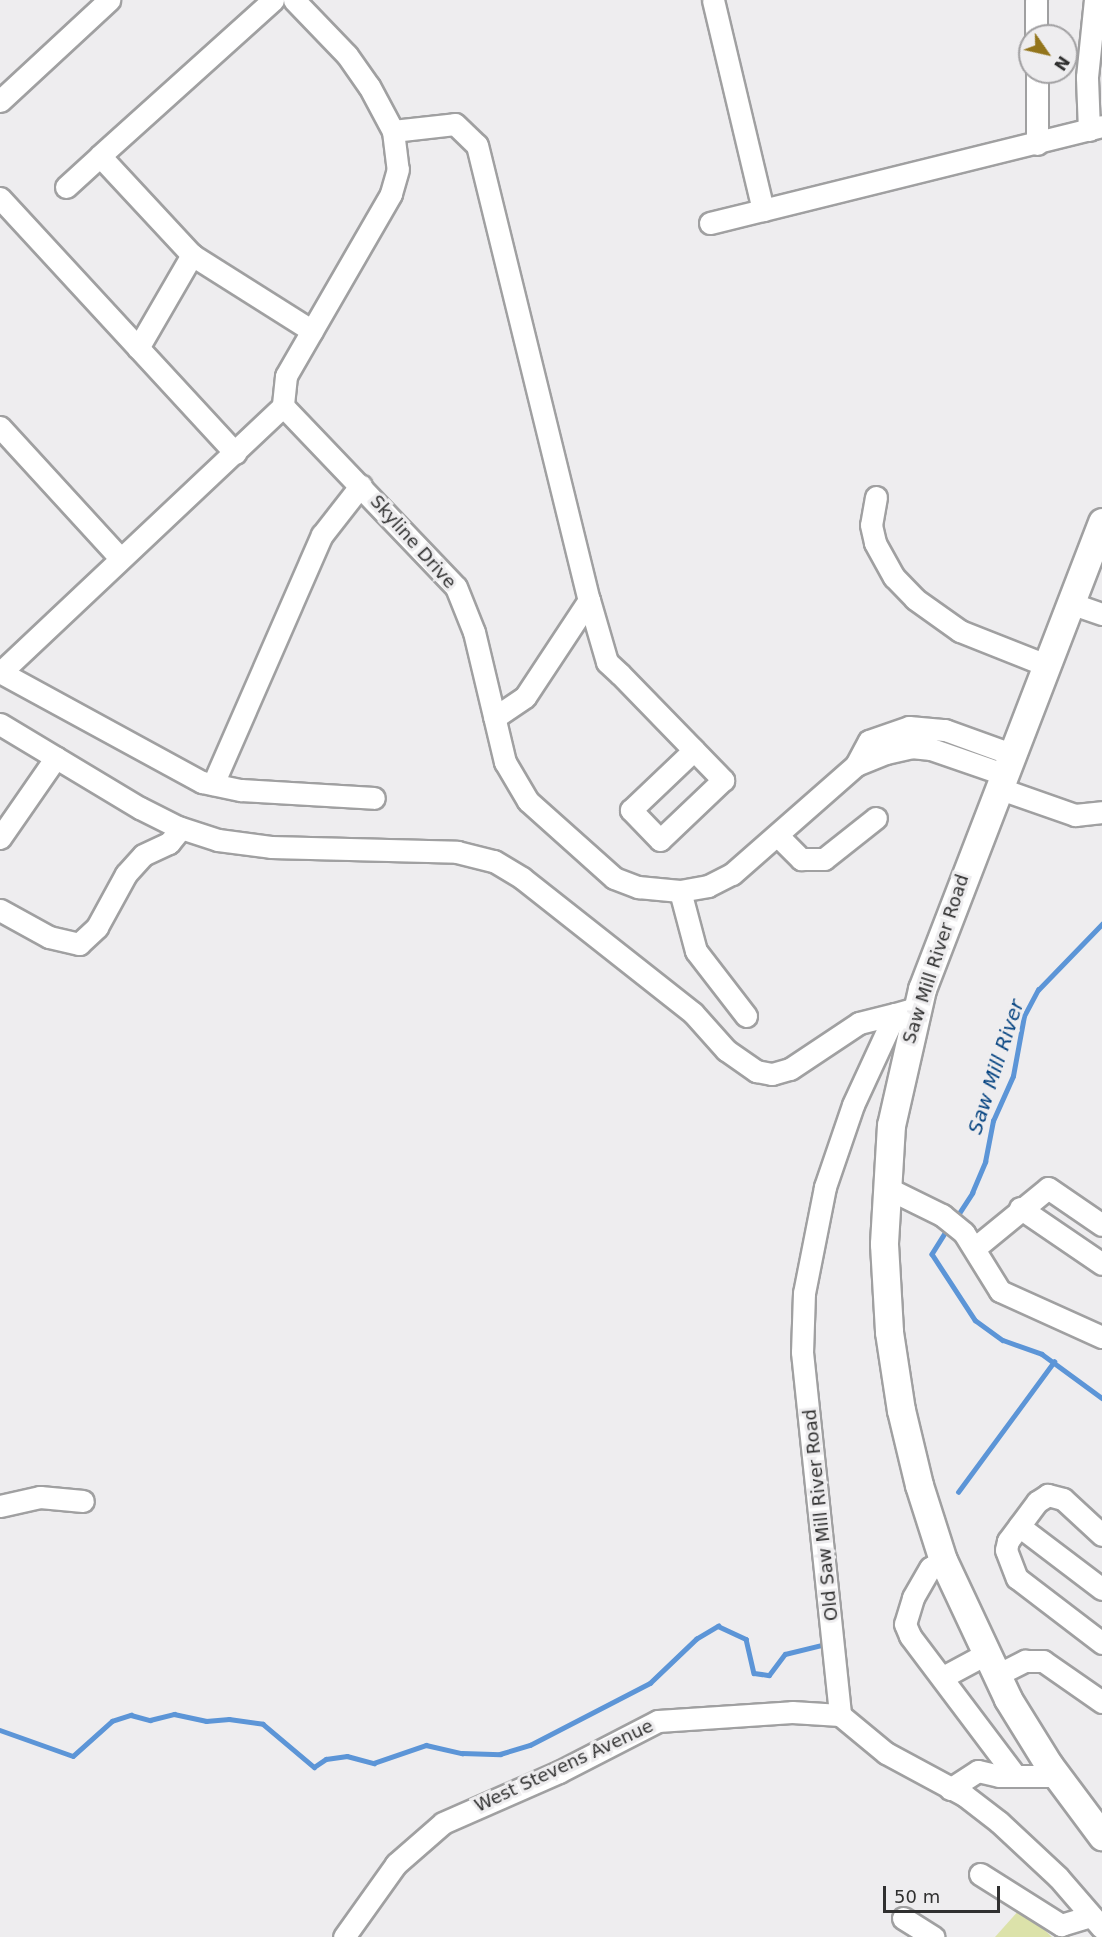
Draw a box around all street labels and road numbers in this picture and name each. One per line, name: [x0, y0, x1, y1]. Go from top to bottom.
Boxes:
street label: Skyline Drive: [365, 491, 461, 593]
street label: Saw Mill River Road: [898, 872, 974, 1046]
street label: Old Saw Mill River Road: [799, 1408, 843, 1622]
street label: West Stevens Avenue: [471, 1715, 657, 1817]

